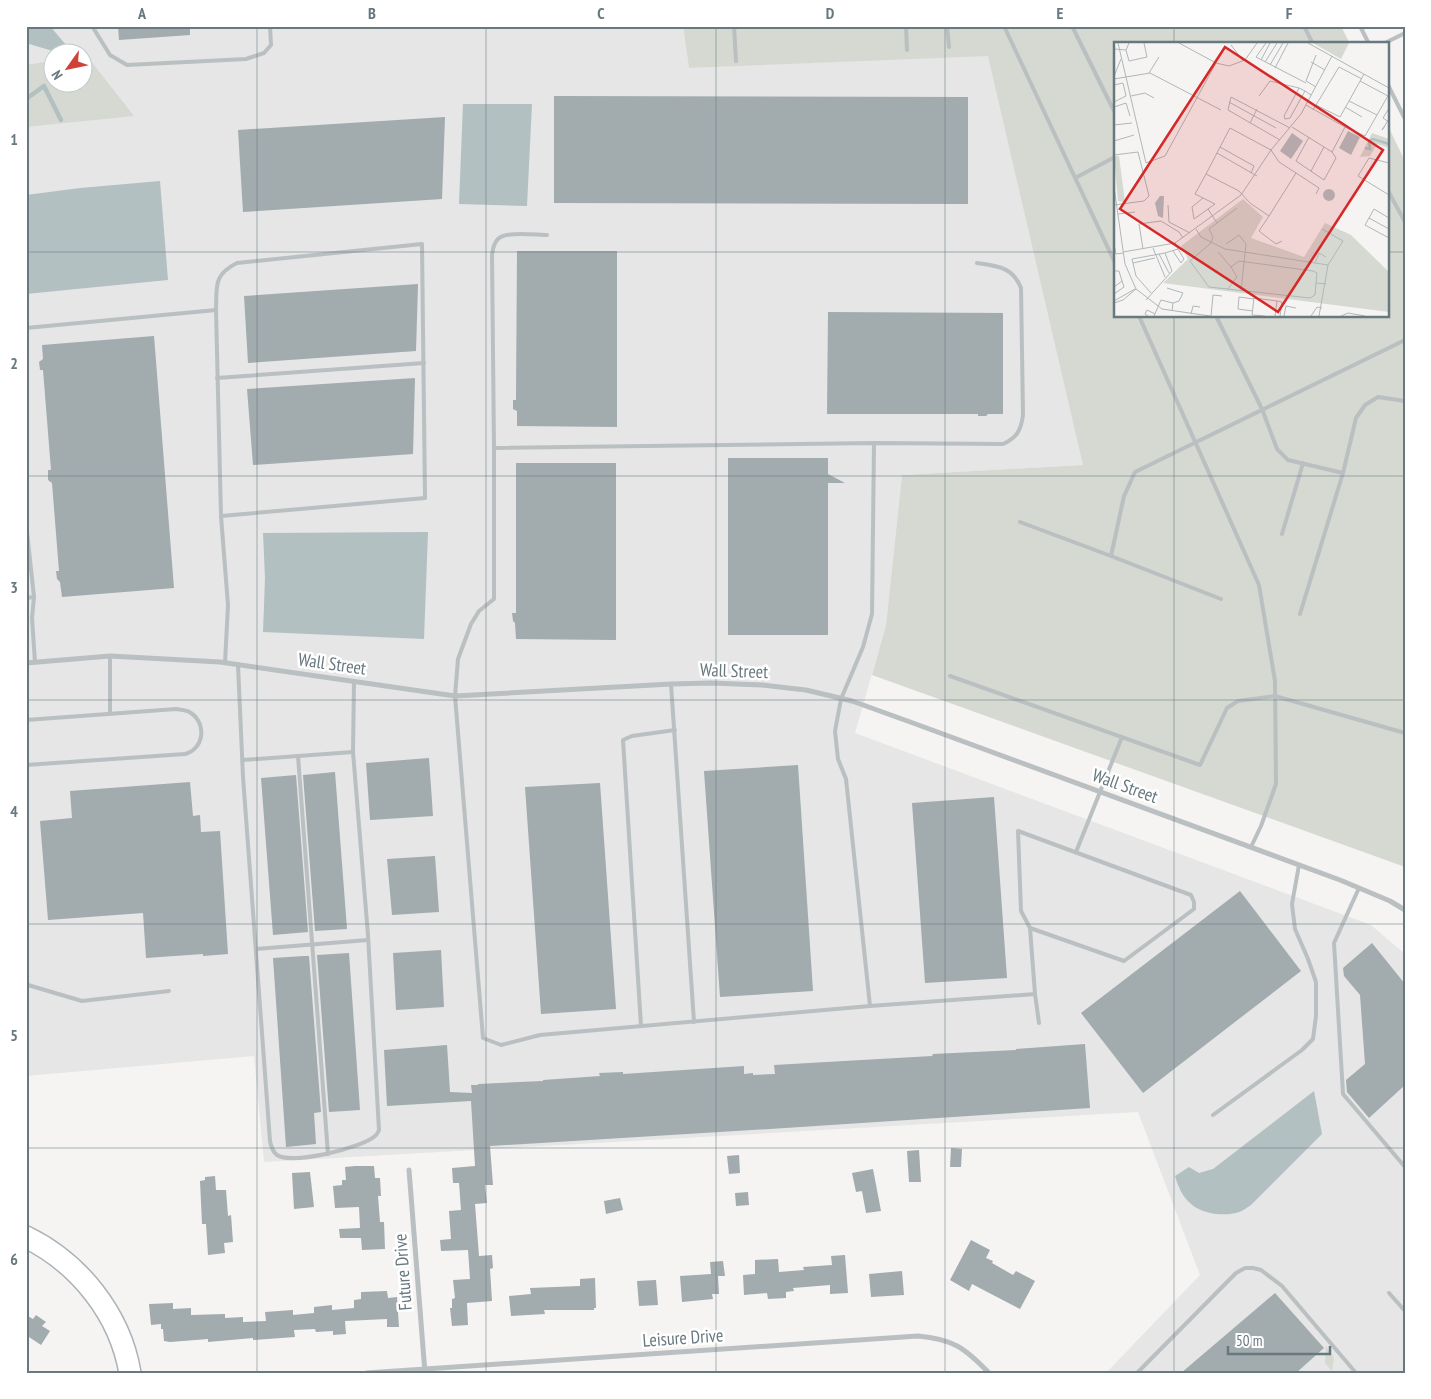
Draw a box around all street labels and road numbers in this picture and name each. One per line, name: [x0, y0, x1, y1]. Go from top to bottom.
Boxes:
street label: Wall Street: [297, 647, 367, 680]
street label: Wall Street: [700, 658, 769, 683]
street label: Wall Street: [1089, 763, 1161, 808]
street label: Future Drive: [388, 1233, 417, 1311]
street label: Leisure Drive: [642, 1323, 724, 1352]

